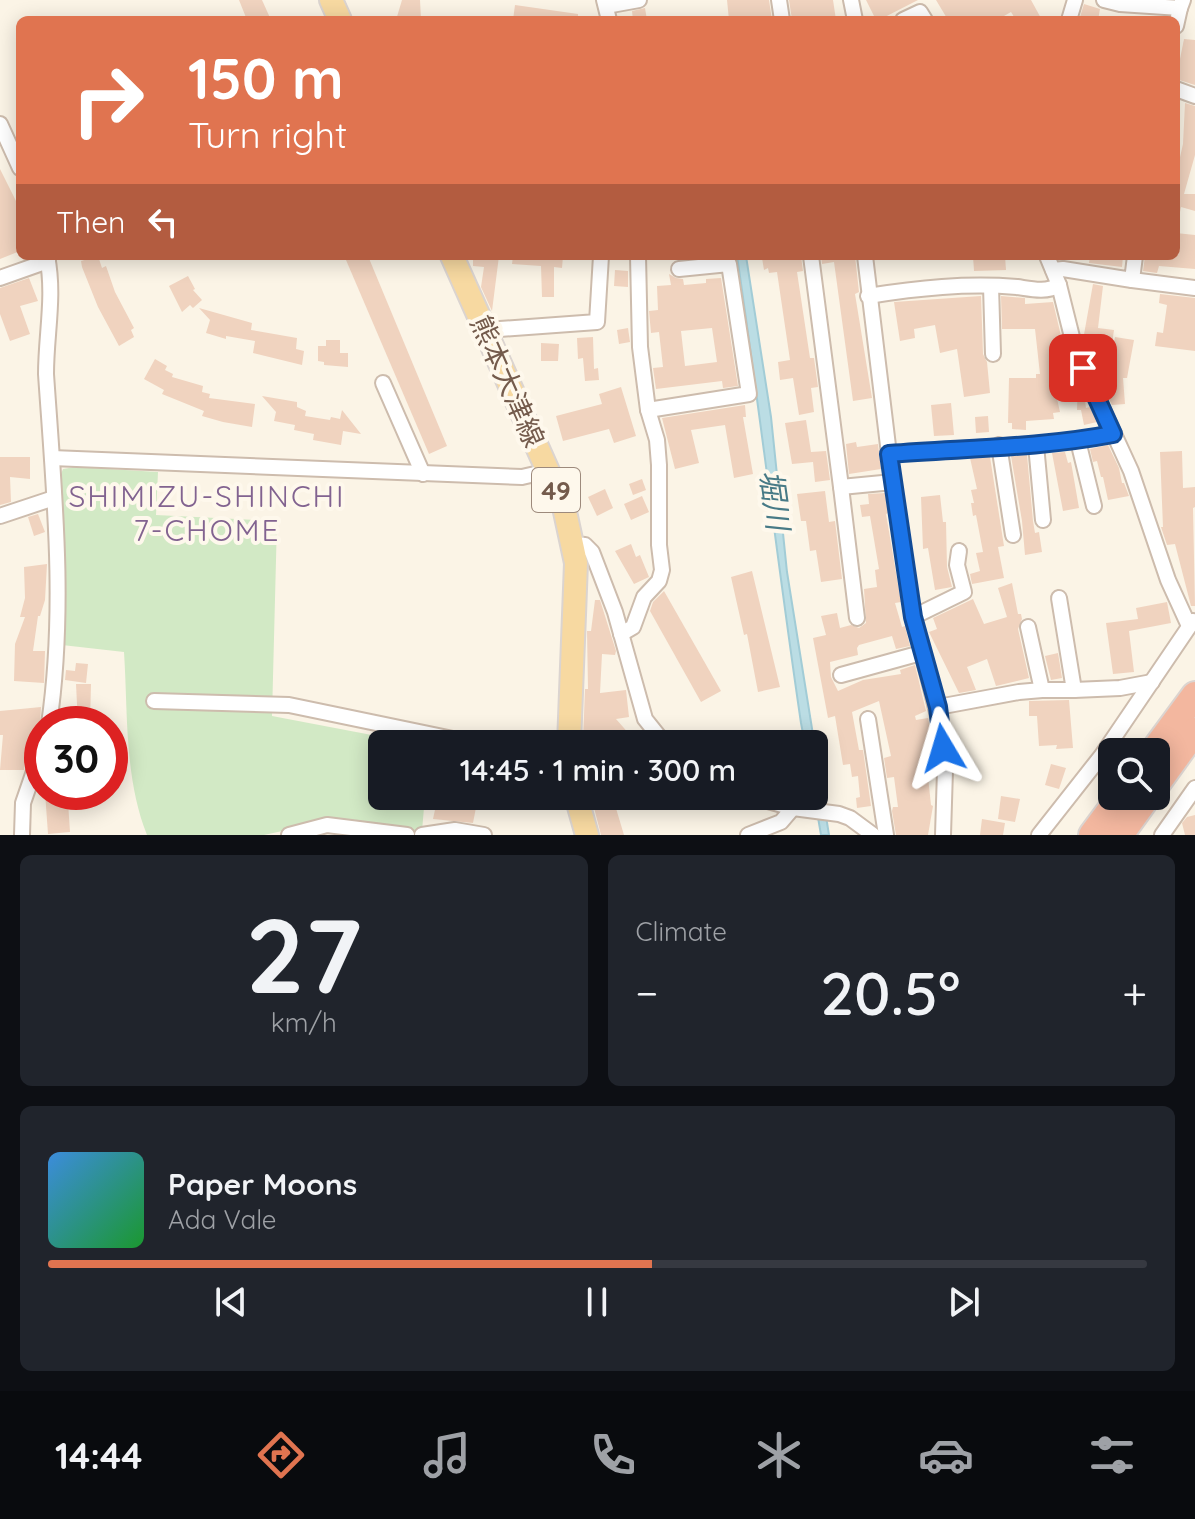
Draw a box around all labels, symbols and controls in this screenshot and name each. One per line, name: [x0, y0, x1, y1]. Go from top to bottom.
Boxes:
text: 150 m: [188, 43, 344, 113]
icon: right: [56, 48, 160, 152]
text: Turn right: [188, 112, 347, 157]
icon: left: [141, 200, 185, 244]
text: Then: [56, 203, 125, 241]
street label: 熊本大津線: [464, 310, 552, 452]
pin: [1049, 334, 1117, 402]
icon: arrive: [1061, 346, 1105, 390]
road number: 49: [532, 468, 580, 512]
water label: 堀川: [752, 468, 798, 535]
district label: SHIMIZU-SHINCHI 7-CHOME: [68, 477, 346, 549]
speed limit sign: 30: [24, 706, 128, 810]
position arrow: [901, 706, 985, 790]
map controls: [1098, 738, 1170, 810]
button: search: [1098, 738, 1170, 810]
text: 14:45 · 1 min · 300 m: [460, 751, 736, 789]
text: 27: [246, 889, 362, 1019]
text: Climate: [636, 915, 727, 948]
text: 20.5°: [820, 955, 960, 1030]
text: −: [636, 965, 658, 1020]
text: +: [1122, 965, 1147, 1020]
text: km/h: [271, 1006, 337, 1039]
text: Paper Moons: [168, 1165, 357, 1203]
text: Ada Vale: [168, 1203, 277, 1236]
icon: previous: [209, 1280, 253, 1324]
icon: pause: [575, 1280, 619, 1324]
icon: next: [942, 1280, 986, 1324]
icon: directions: [253, 1427, 309, 1483]
icon: music: [419, 1427, 475, 1483]
icon: phone: [585, 1427, 641, 1483]
icon: climate: [751, 1427, 807, 1483]
icon: car: [918, 1427, 974, 1483]
icon: filters: [1084, 1427, 1140, 1483]
text: 14:44: [55, 1433, 142, 1478]

